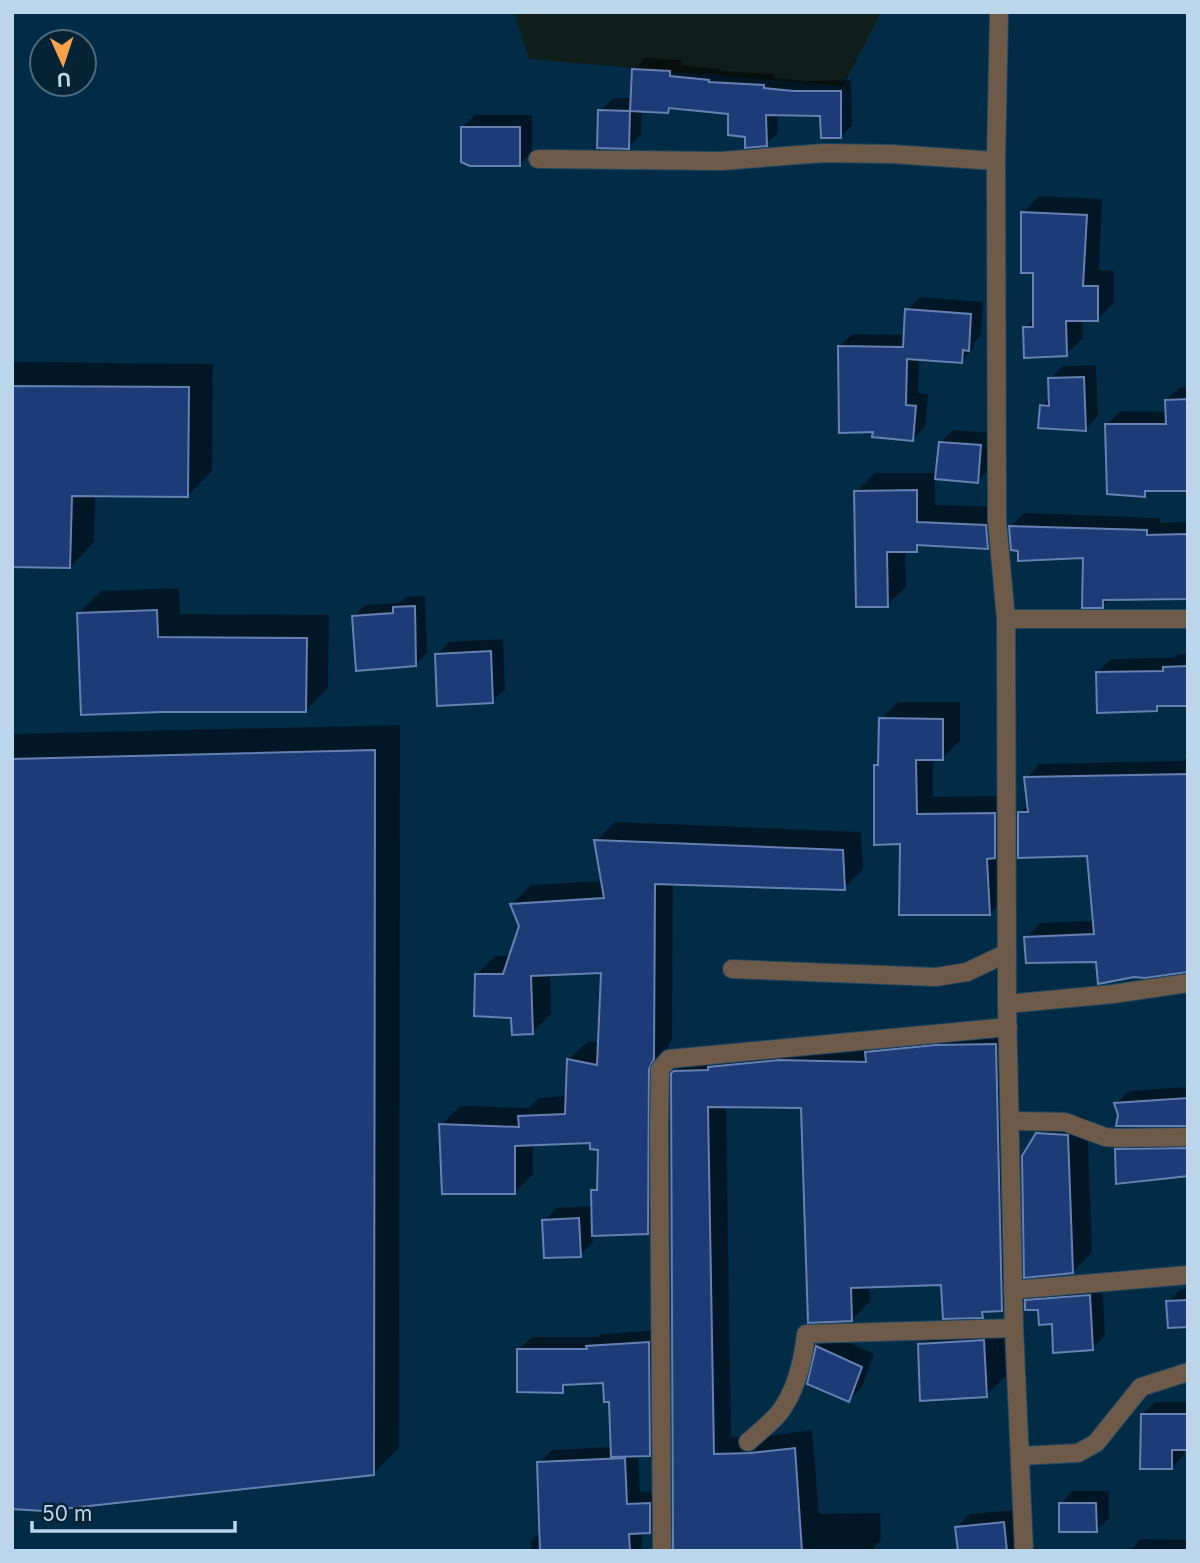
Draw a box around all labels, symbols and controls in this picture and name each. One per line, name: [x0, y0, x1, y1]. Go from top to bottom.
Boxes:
north arrow: [28, 28, 98, 98]
text: U: [56, 68, 71, 91]
scale bar: [32, 1490, 234, 1534]
text: 50 m: [42, 1501, 92, 1526]

